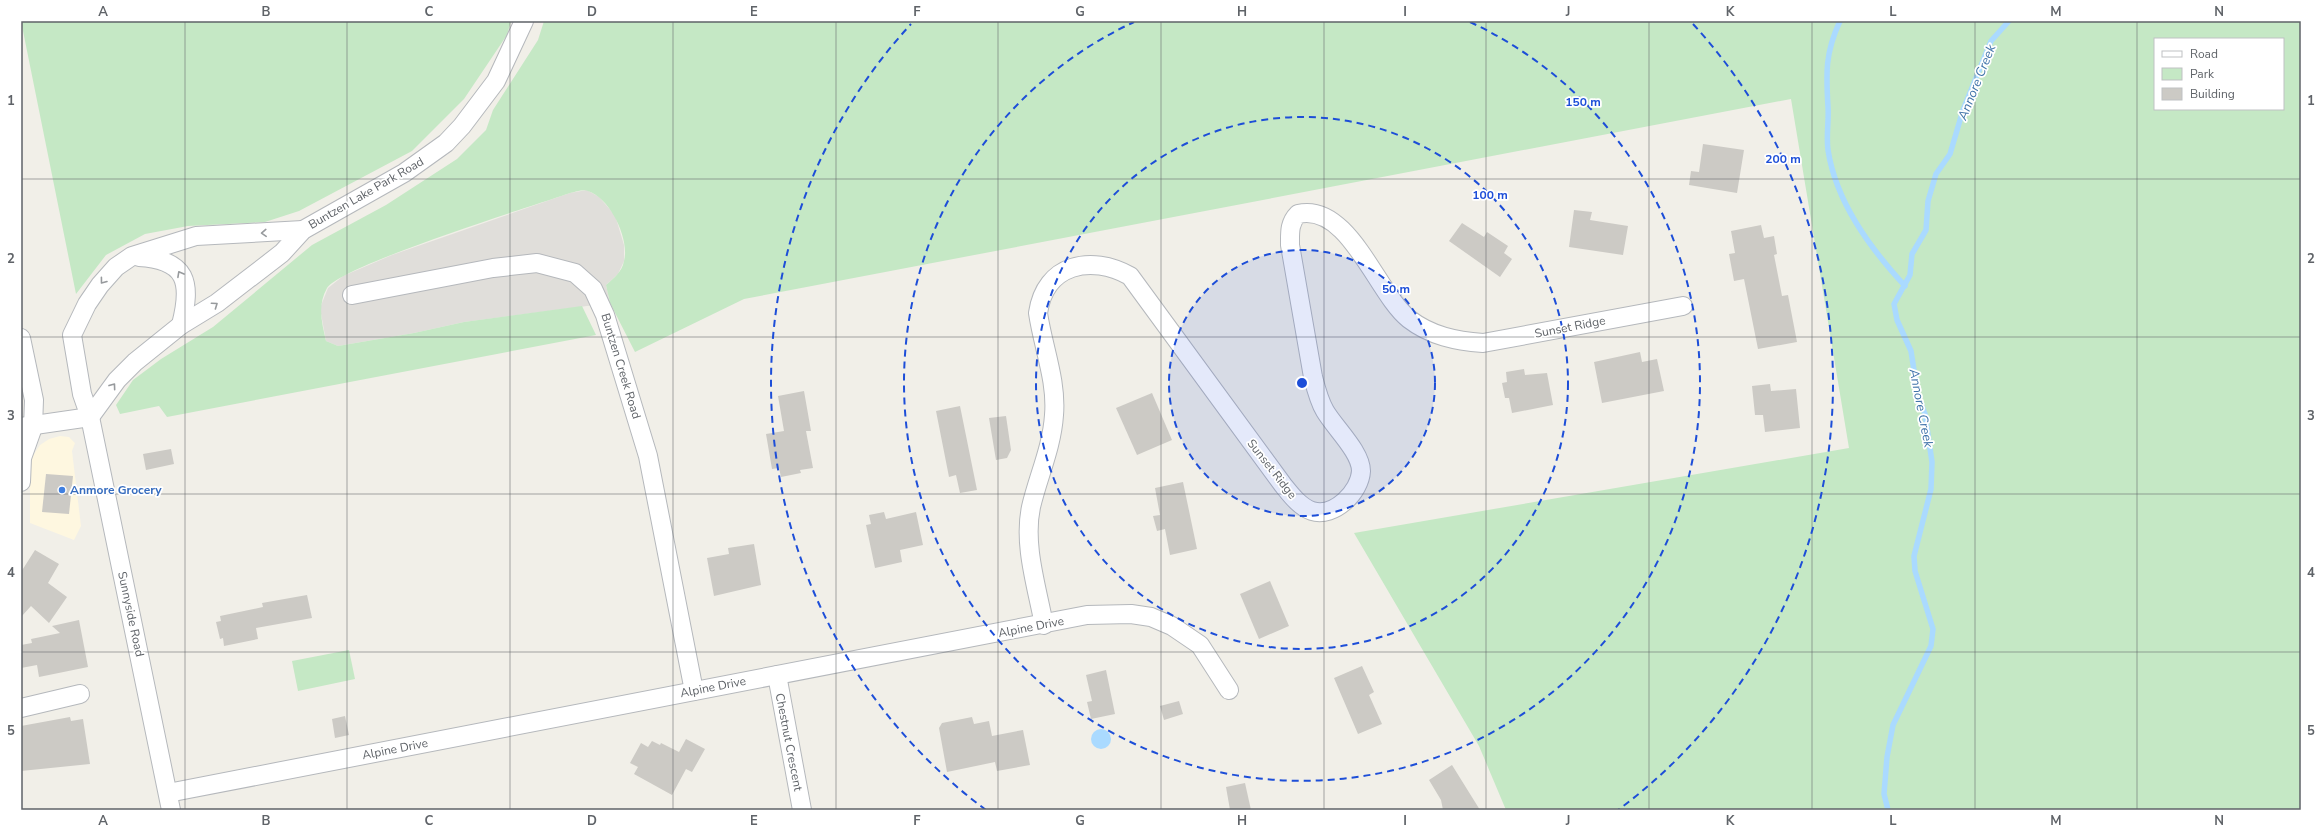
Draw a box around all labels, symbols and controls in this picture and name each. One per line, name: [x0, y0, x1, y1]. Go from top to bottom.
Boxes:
text: A: [98, 3, 108, 21]
text: B: [262, 3, 271, 21]
text: C: [425, 3, 434, 21]
text: D: [587, 3, 597, 21]
text: E: [750, 3, 758, 21]
text: F: [913, 3, 921, 21]
text: G: [1075, 3, 1085, 21]
text: H: [1237, 3, 1247, 21]
text: I: [1403, 3, 1407, 21]
text: J: [1565, 3, 1570, 21]
text: K: [1726, 3, 1735, 21]
text: L: [1889, 3, 1897, 21]
text: M: [2050, 3, 2062, 21]
text: N: [2214, 3, 2224, 21]
legend: [2154, 38, 2284, 110]
water label: Annore Creek: [1953, 41, 2000, 124]
text: Road: [2190, 46, 2218, 62]
text: Park: [2190, 66, 2215, 82]
text: Building: [2190, 86, 2235, 102]
text: 1: [7, 92, 15, 110]
text: 1: [2307, 92, 2315, 110]
text: 150 m: [1565, 94, 1601, 110]
text: 200 m: [1765, 151, 1801, 167]
street label: Buntzen Lake Park Road: [305, 153, 427, 233]
text: 100 m: [1472, 187, 1508, 203]
one-way arrow: [261, 229, 267, 238]
text: 2: [7, 250, 15, 268]
text: 2: [2307, 250, 2315, 268]
one-way arrow: [177, 271, 184, 278]
one-way arrow: [100, 277, 107, 284]
text: 50 m: [1382, 281, 1410, 297]
one-way arrow: [210, 303, 217, 310]
street label: Buntzen Creek Road: [597, 311, 645, 421]
street label: Sunset Ridge: [1533, 312, 1607, 342]
water label: Annore Creek: [1904, 366, 1938, 450]
centre of rings: [1295, 376, 1309, 390]
one-way arrow: [108, 383, 116, 390]
text: 3: [7, 407, 15, 425]
text: 3: [2307, 407, 2315, 425]
street label: Sunset Ridge: [1244, 436, 1300, 502]
place label: Anmore Grocery: [70, 482, 162, 498]
marker: Anmore Grocery: [57, 485, 67, 495]
text: 4: [7, 564, 15, 582]
text: 4: [2307, 564, 2315, 582]
street label: Sunnyside Road: [114, 570, 148, 658]
street label: Alpine Drive: [997, 613, 1065, 641]
street label: Alpine Drive: [679, 673, 747, 701]
street label: Chestnut Crescent: [772, 692, 806, 793]
text: 5: [7, 722, 15, 740]
text: 5: [2307, 722, 2315, 740]
street label: Alpine Drive: [361, 735, 429, 763]
text: A: [98, 812, 108, 830]
text: B: [262, 812, 271, 830]
text: C: [425, 812, 434, 830]
text: D: [587, 812, 597, 830]
text: E: [750, 812, 758, 830]
text: F: [913, 812, 921, 830]
text: G: [1075, 812, 1085, 830]
text: H: [1237, 812, 1247, 830]
text: I: [1403, 812, 1407, 830]
text: J: [1565, 812, 1570, 830]
text: K: [1726, 812, 1735, 830]
text: L: [1889, 812, 1897, 830]
text: M: [2050, 812, 2062, 830]
text: N: [2214, 812, 2224, 830]

